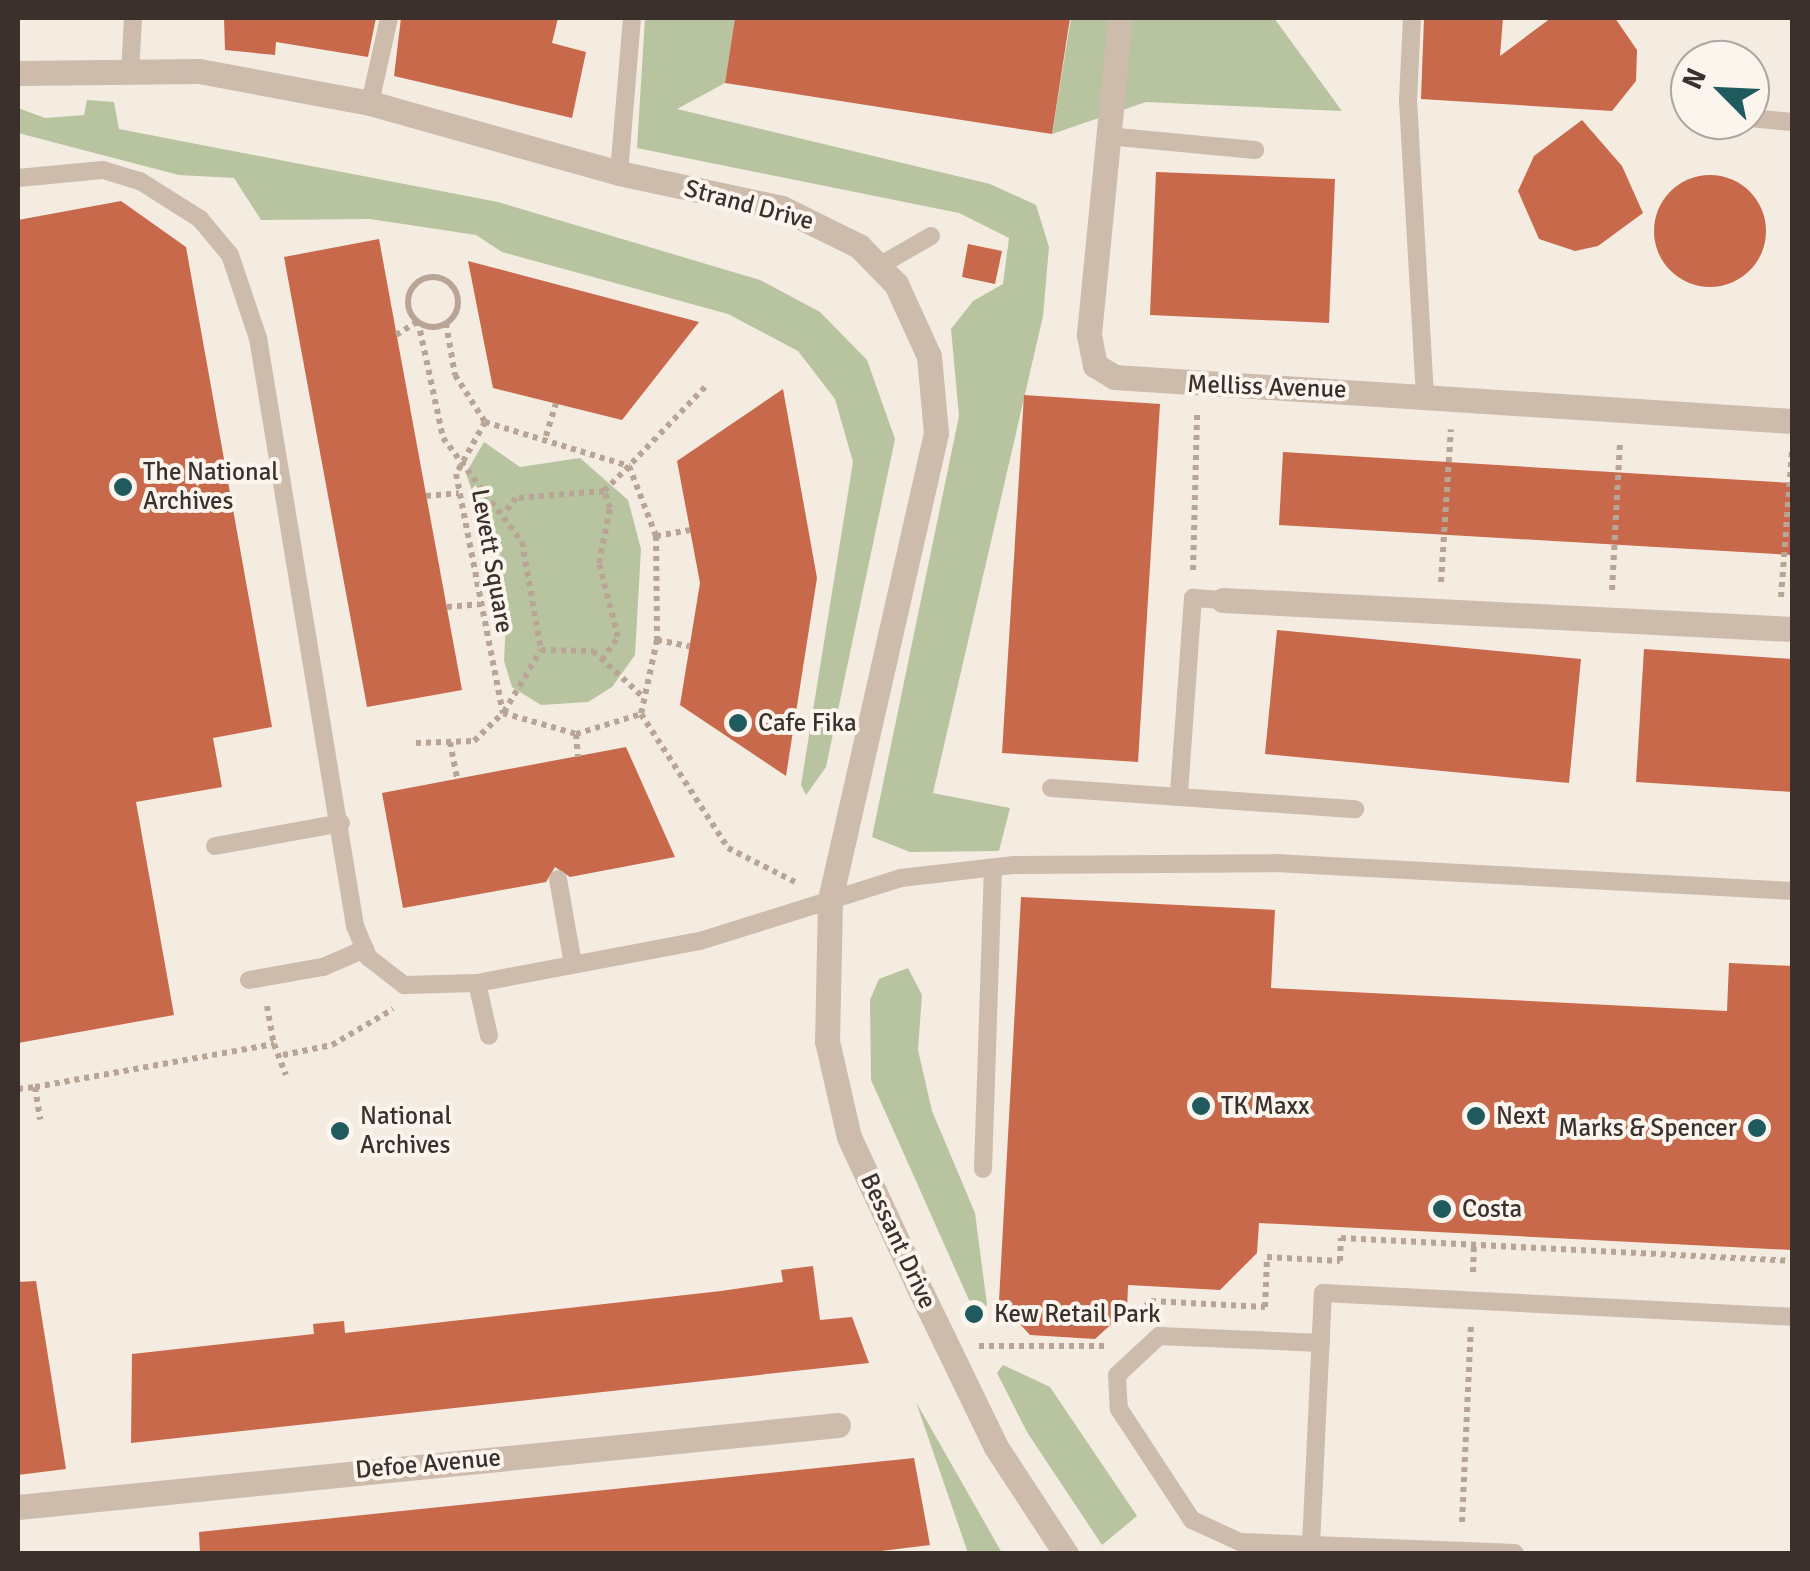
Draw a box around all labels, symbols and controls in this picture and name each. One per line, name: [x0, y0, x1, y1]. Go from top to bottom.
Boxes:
north arrow: [1670, 40, 1770, 140]
text: N: [1675, 63, 1714, 94]
street label: Strand Drive: [681, 173, 817, 237]
street label: Melliss Avenue: [1187, 369, 1347, 405]
place label: The National Archives: [143, 458, 279, 517]
marker: The National Archives: [112, 476, 134, 498]
street label: Levett Square: [465, 487, 519, 635]
place label: Cafe Fika: [758, 708, 857, 738]
marker: Cafe Fika: [727, 712, 749, 734]
place label: TK Maxx: [1221, 1091, 1310, 1121]
marker: TK Maxx: [1190, 1095, 1212, 1117]
place label: Next: [1496, 1101, 1546, 1131]
place label: National Archives: [360, 1102, 452, 1161]
marker: Next: [1465, 1105, 1487, 1127]
place label: Marks & Spencer: [1558, 1113, 1737, 1143]
marker: Marks & Spencer: [1746, 1117, 1768, 1139]
marker: National Archives: [329, 1120, 351, 1142]
street label: Bessant Drive: [854, 1169, 942, 1313]
place label: Costa: [1462, 1194, 1522, 1224]
marker: Costa: [1431, 1198, 1453, 1220]
place label: Kew Retail Park: [994, 1299, 1161, 1329]
marker: Kew Retail Park: [963, 1303, 985, 1325]
street label: Defoe Avenue: [354, 1443, 502, 1485]

